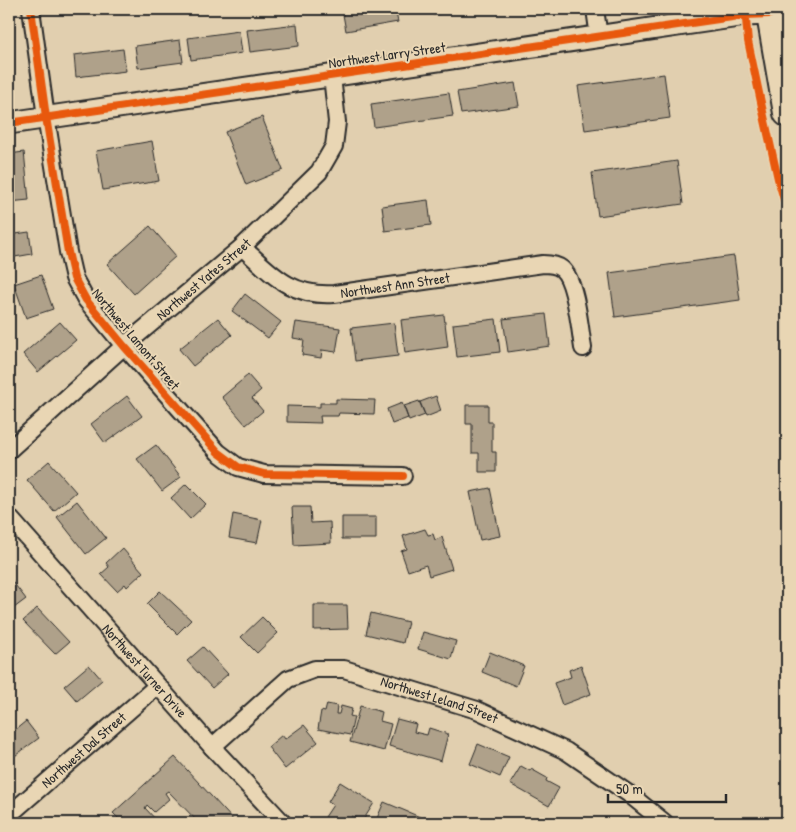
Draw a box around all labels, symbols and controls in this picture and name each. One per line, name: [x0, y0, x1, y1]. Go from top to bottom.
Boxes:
street label: Northwest Larry Street: [327, 37, 447, 73]
street label: Northwest Yates Street: [152, 233, 255, 324]
street label: Northwest Ann Street: [339, 267, 451, 302]
street label: Northwest Lamont Street: [88, 284, 185, 394]
street label: Northwest Turner Drive: [98, 619, 192, 722]
street label: Northwest Leland Street: [379, 671, 502, 728]
street label: Northwest Dal Street: [37, 707, 130, 792]
scale bar: [608, 772, 726, 804]
text: 50 m: [616, 778, 643, 799]

